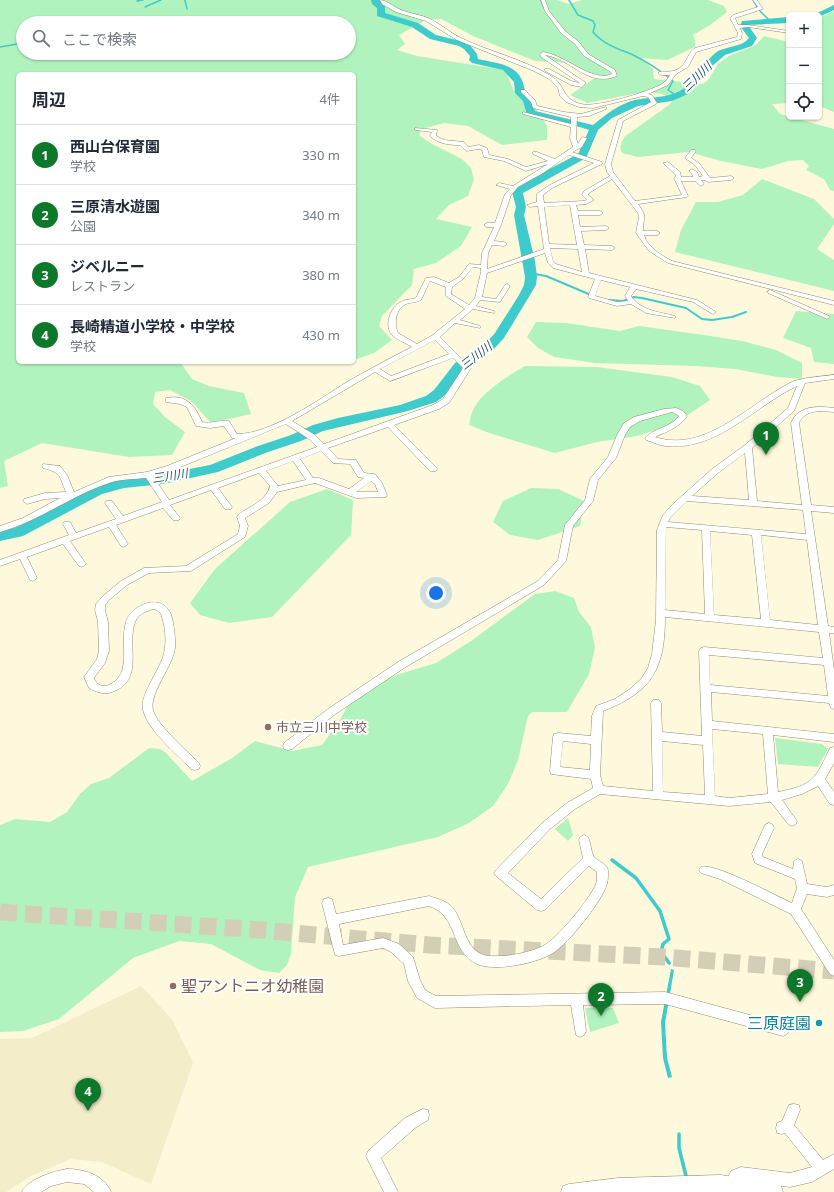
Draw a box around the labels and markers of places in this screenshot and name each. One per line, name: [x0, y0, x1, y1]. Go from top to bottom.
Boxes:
pin: 1: [753, 422, 779, 455]
place label: 市立三川中学校: [276, 718, 367, 736]
marker: 市立三川中学校: [263, 722, 273, 732]
pin: 3: [787, 969, 813, 1002]
place label: 聖アントニオ幼稚園: [181, 975, 324, 997]
marker: 聖アントニオ幼稚園: [168, 981, 178, 991]
pin: 2: [588, 983, 614, 1016]
place label: 三原庭園: [747, 1012, 811, 1034]
marker: 三原庭園: [814, 1018, 824, 1028]
pin: 4: [75, 1078, 101, 1111]

